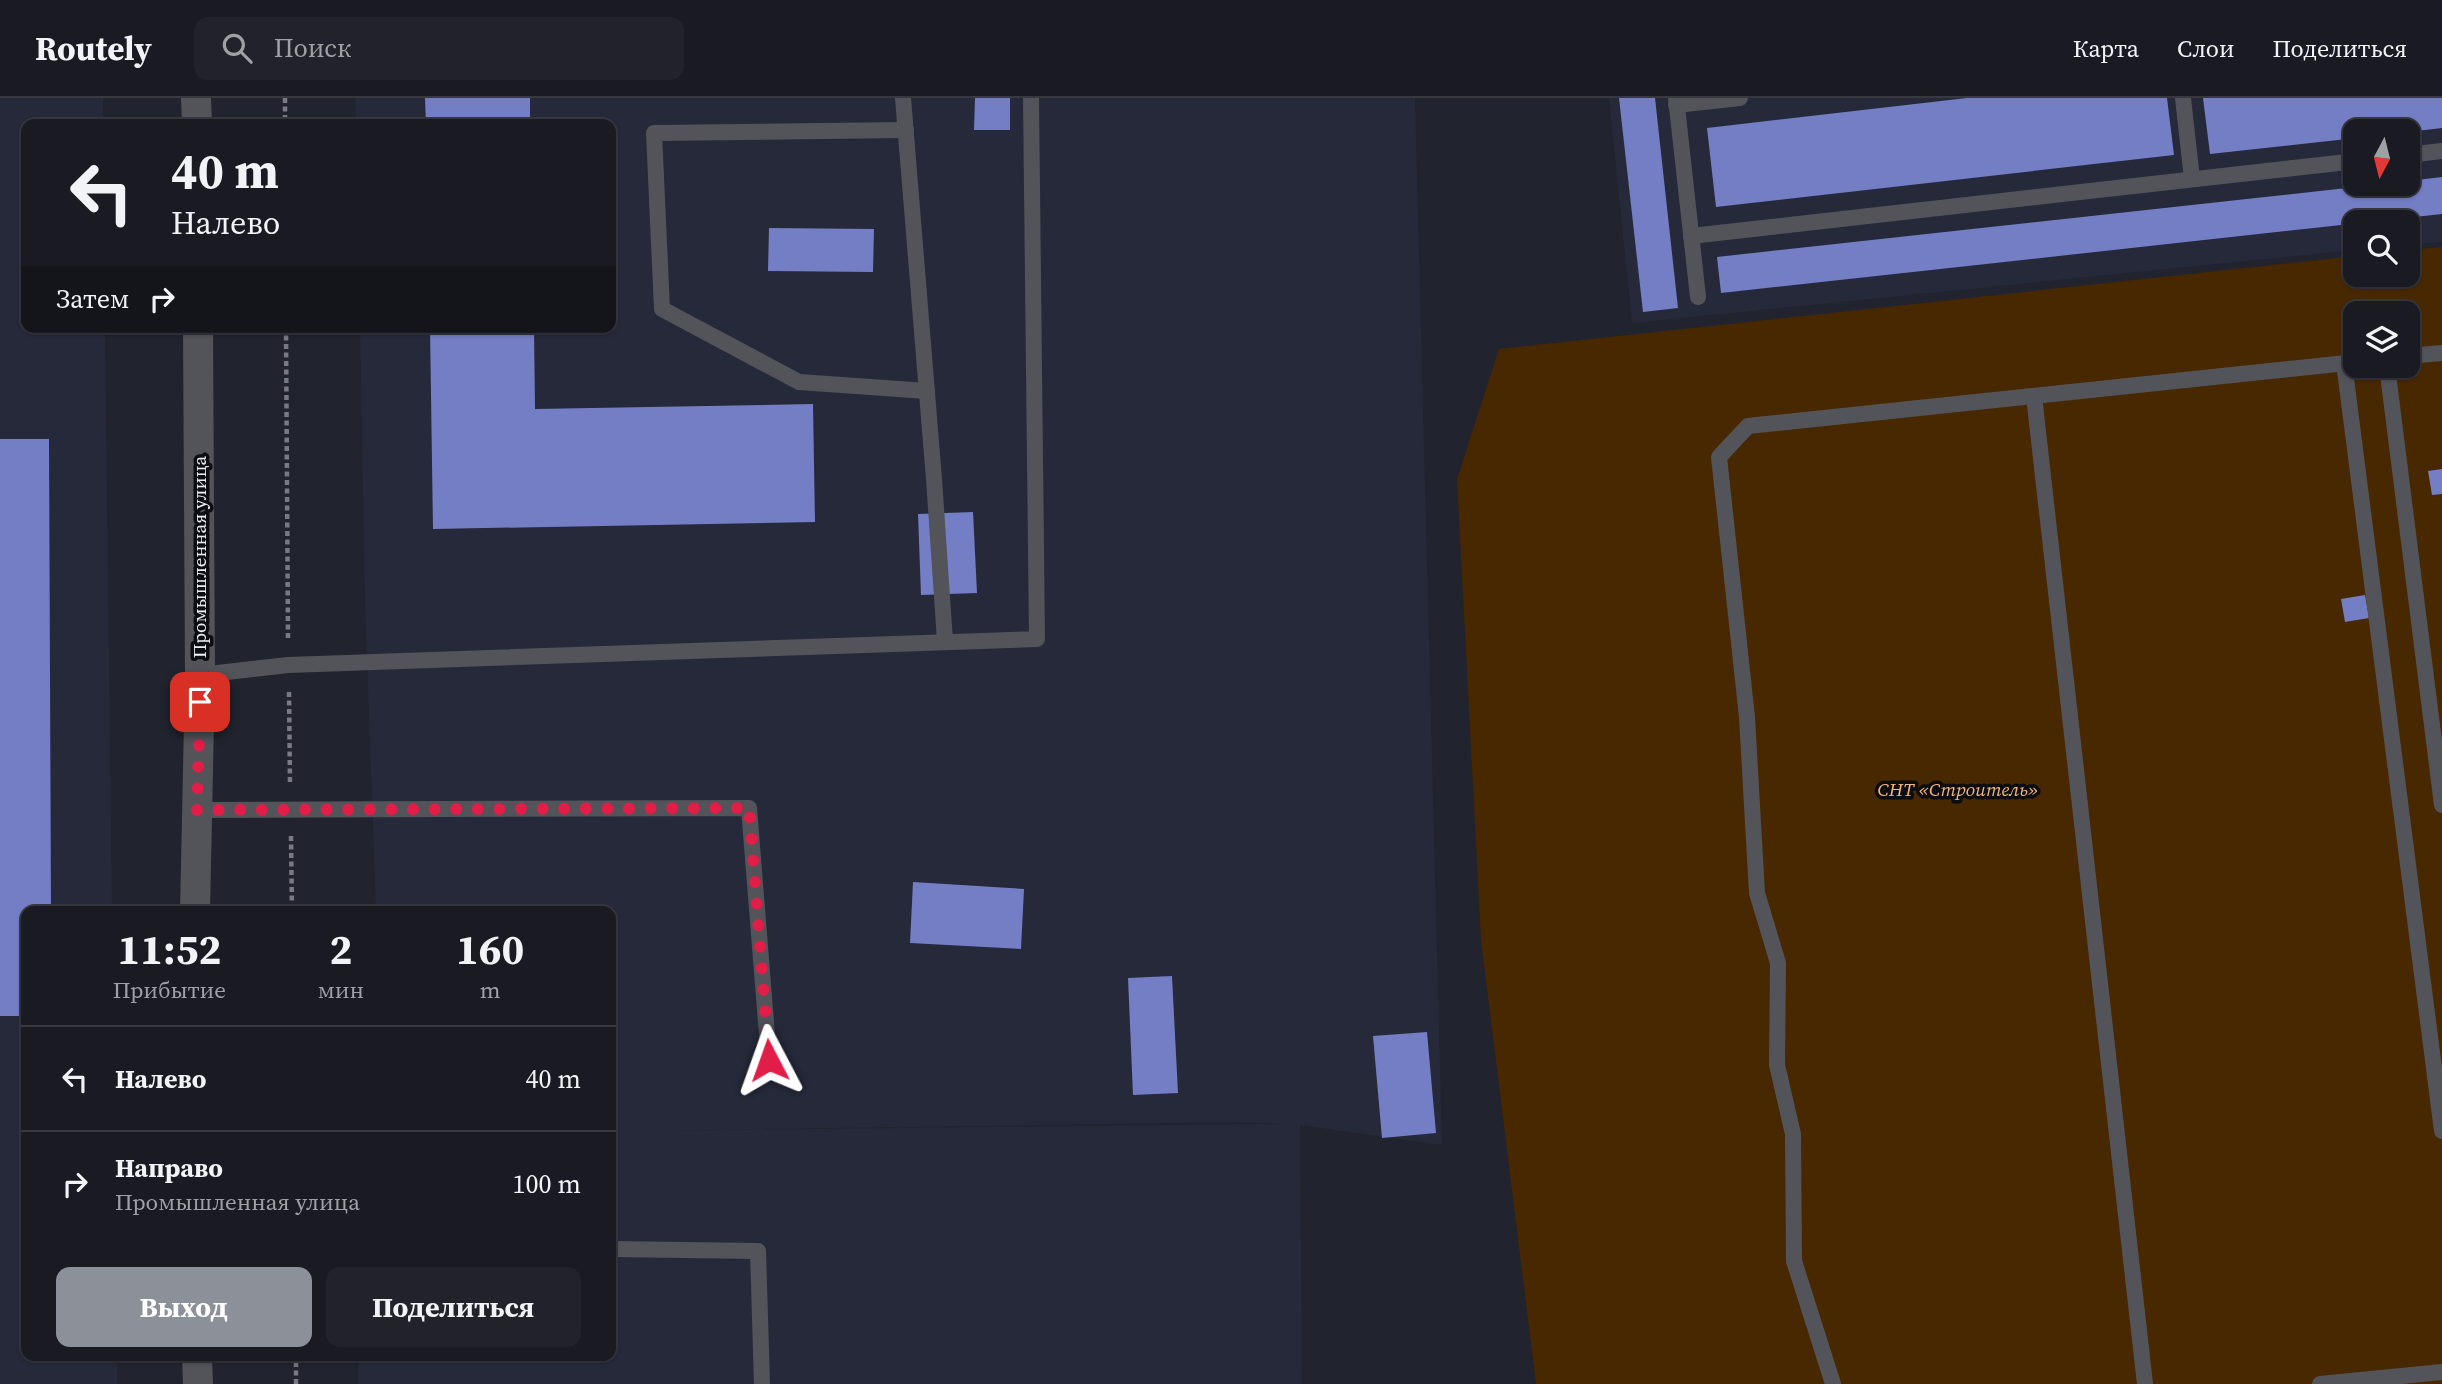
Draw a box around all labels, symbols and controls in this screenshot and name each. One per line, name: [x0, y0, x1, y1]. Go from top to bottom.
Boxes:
search box: [194, 17, 684, 80]
text: Routely: [35, 26, 152, 71]
icon: search: [218, 29, 256, 67]
text: Поиск: [274, 30, 351, 66]
text: Карта: [2073, 32, 2139, 65]
text: Слои: [2177, 32, 2234, 65]
text: Поделиться: [2272, 32, 2407, 65]
north arrow: [2343, 119, 2420, 196]
map controls: [2343, 119, 2420, 378]
text: 40 m: [171, 137, 279, 204]
icon: left: [56, 147, 147, 238]
text: Налево: [171, 201, 280, 245]
button: search: [2343, 210, 2420, 287]
icon: right: [143, 280, 181, 318]
text: Затем: [56, 281, 129, 317]
button: layers: [2343, 301, 2420, 378]
street label: Промышленная улица: [186, 456, 212, 658]
pin: [170, 672, 230, 732]
icon: arrive: [181, 683, 219, 721]
park label: СНТ «Строитель»: [1878, 776, 2038, 802]
text: 11:52: [118, 920, 221, 978]
text: 2: [330, 920, 352, 978]
text: 160: [456, 920, 524, 978]
text: Прибытие: [113, 974, 226, 1006]
text: мин: [318, 974, 364, 1006]
text: m: [480, 974, 500, 1006]
position arrow: [732, 1023, 806, 1097]
icon: left: [56, 1060, 94, 1098]
text: Налево: [115, 1061, 206, 1097]
text: 40 m: [526, 1061, 581, 1097]
text: Направо: [115, 1150, 223, 1186]
icon: right: [56, 1165, 94, 1203]
text: 100 m: [513, 1166, 581, 1202]
text: Промышленная улица: [115, 1186, 360, 1218]
button: Выход: [56, 1267, 312, 1347]
button: Поделиться: [326, 1267, 581, 1347]

